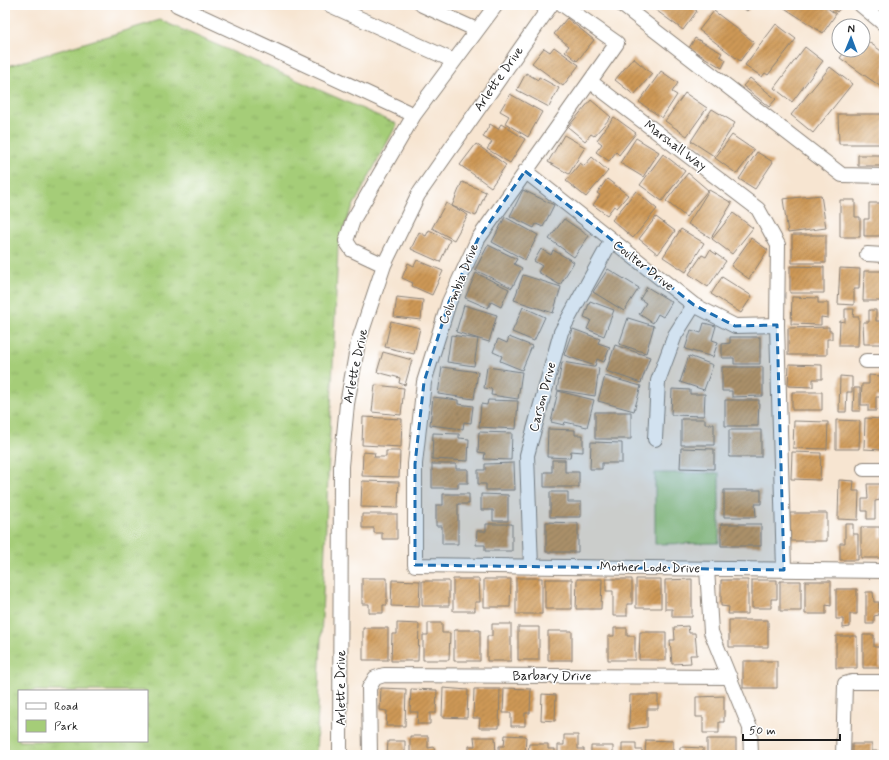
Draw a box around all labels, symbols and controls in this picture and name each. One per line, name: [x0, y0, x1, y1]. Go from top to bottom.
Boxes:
north arrow: [831, 18, 871, 58]
text: N: [847, 22, 855, 36]
street label: Arlette Drive: [470, 43, 528, 115]
street label: Marshall Way: [640, 117, 710, 175]
street label: Coulter Drive: [609, 237, 677, 295]
street label: Columbia Drive: [435, 241, 483, 327]
street label: Arlette Drive: [340, 327, 372, 405]
street label: Carson Drive: [526, 360, 560, 434]
street label: Mother Lode Drive: [600, 559, 700, 577]
street label: Arlette Drive: [333, 650, 350, 726]
street label: Barbary Drive: [513, 668, 592, 685]
legend: [18, 690, 148, 742]
text: Road: [54, 699, 78, 715]
scale bar: [743, 716, 840, 742]
text: Park: [54, 719, 78, 735]
text: 50 m: [749, 723, 776, 739]

